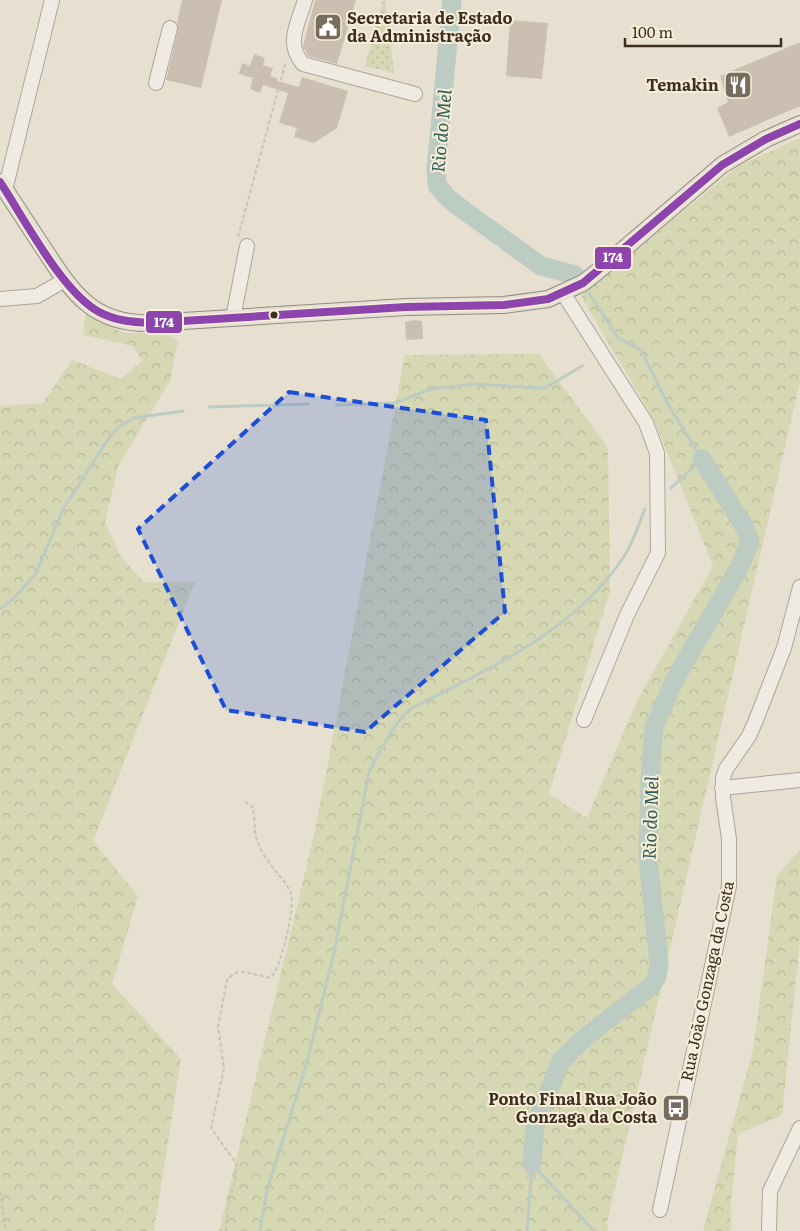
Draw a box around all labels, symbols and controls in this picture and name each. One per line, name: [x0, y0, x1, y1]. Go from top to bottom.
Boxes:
place label: Secretaria de Estado da Administração: [347, 5, 513, 47]
public building icon: Secretaria de Estado da Administração: [313, 12, 343, 42]
scale bar: [625, 15, 781, 47]
text: 100 m: [632, 20, 673, 43]
restaurant icon: Temakin: [723, 70, 753, 100]
place label: Temakin: [646, 72, 719, 96]
water label: Rio do Mel: [423, 87, 458, 174]
line badge: 174: [594, 246, 632, 270]
text: 174: [603, 246, 624, 266]
line badge: 174: [145, 310, 183, 334]
unlabelled marker: [269, 310, 279, 320]
text: 174: [154, 311, 175, 331]
water label: Rio do Mel: [635, 775, 664, 860]
street label: Rua João Gonzaga da Costa: [673, 878, 739, 1083]
place label: Ponto Final Rua João Gonzaga da Costa: [488, 1086, 658, 1128]
bus stop icon: Ponto Final Rua João Gonzaga da Costa: [661, 1093, 691, 1123]

